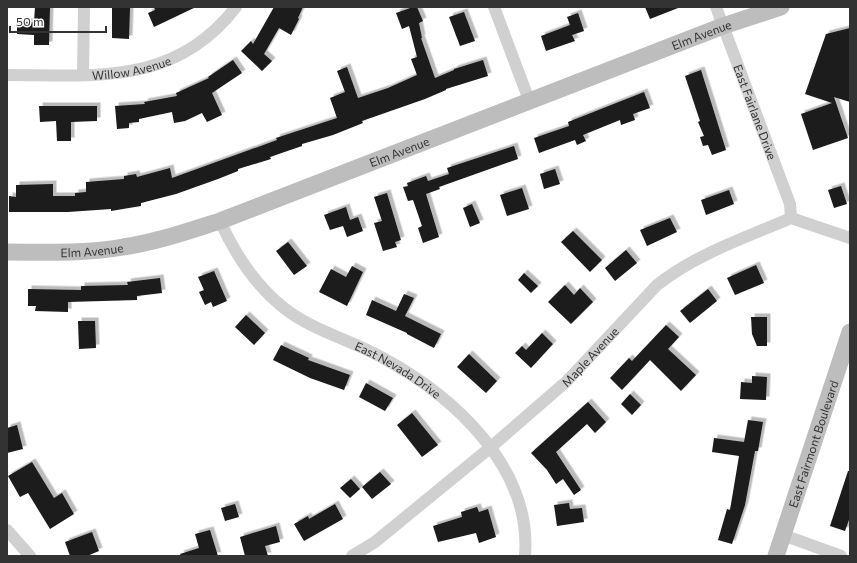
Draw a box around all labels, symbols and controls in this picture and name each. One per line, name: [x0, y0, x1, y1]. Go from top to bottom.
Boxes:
scale bar: [10, 8, 106, 34]
text: 50 m: [16, 14, 44, 28]
street label: Elm Avenue: [669, 17, 733, 52]
street label: Willow Avenue: [91, 53, 173, 82]
street label: East Fairlane Drive: [731, 62, 780, 162]
street label: Elm Avenue: [367, 134, 431, 169]
street label: Elm Avenue: [60, 240, 124, 259]
street label: Maple Avenue: [559, 324, 621, 389]
street label: East Nevada Drive: [353, 338, 444, 401]
street label: East Fairmont Boulevard: [785, 378, 841, 509]

